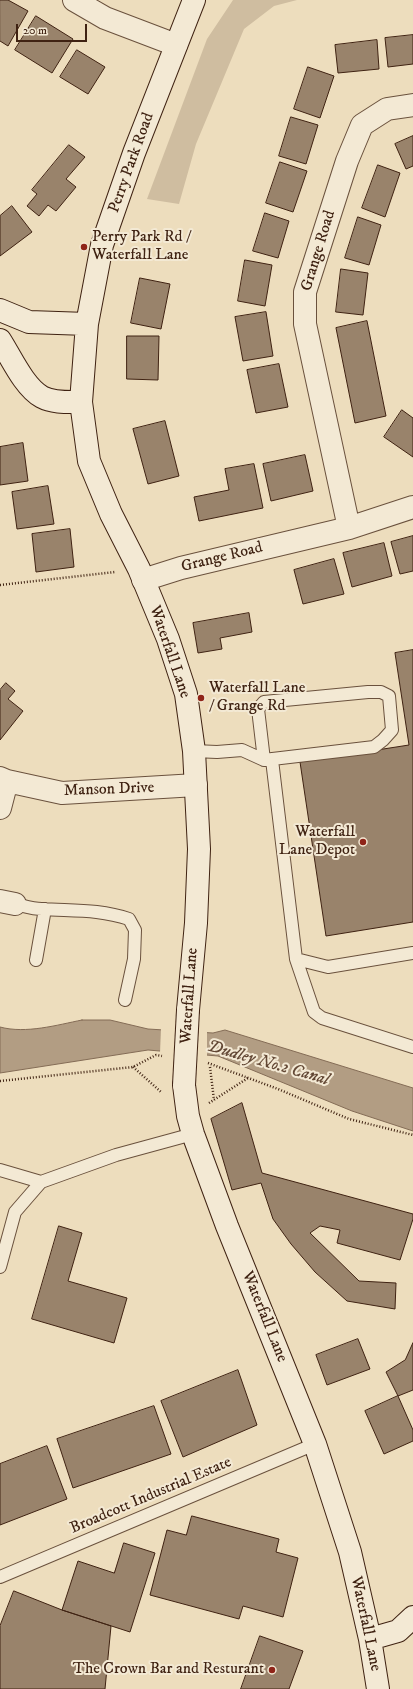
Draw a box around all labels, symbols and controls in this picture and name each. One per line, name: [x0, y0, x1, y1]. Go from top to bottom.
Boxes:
scale bar: [18, 16, 89, 42]
text: 20 m: [23, 23, 47, 38]
street label: Perry Park Road: [105, 110, 159, 216]
street label: Grange Road: [298, 208, 340, 294]
place label: Perry Park Rd / Waterfall Lane: [92, 228, 190, 266]
marker: Perry Park Rd / Waterfall Lane: [79, 242, 89, 252]
street label: Grange Road: [179, 539, 265, 577]
street label: Waterfall Lane: [144, 603, 194, 701]
place label: Waterfall Lane / Grange Rd: [209, 679, 305, 717]
marker: Waterfall Lane / Grange Rd: [196, 693, 206, 703]
street label: Manson Drive: [64, 779, 154, 801]
place label: Waterfall Lane Depot: [279, 823, 355, 861]
marker: Waterfall Lane Depot: [358, 837, 368, 847]
street label: Waterfall Lane: [177, 947, 203, 1045]
water label: Dudley No.2 Canal: [205, 1037, 331, 1091]
street label: Waterfall Lane: [237, 1269, 291, 1365]
street label: Broadcott Industrial Estate: [67, 1453, 235, 1539]
street label: Waterfall Lane: [346, 1575, 384, 1673]
place label: The Crown Bar and Resturant: [73, 1660, 264, 1680]
marker: The Crown Bar and Resturant: [267, 1665, 277, 1675]

